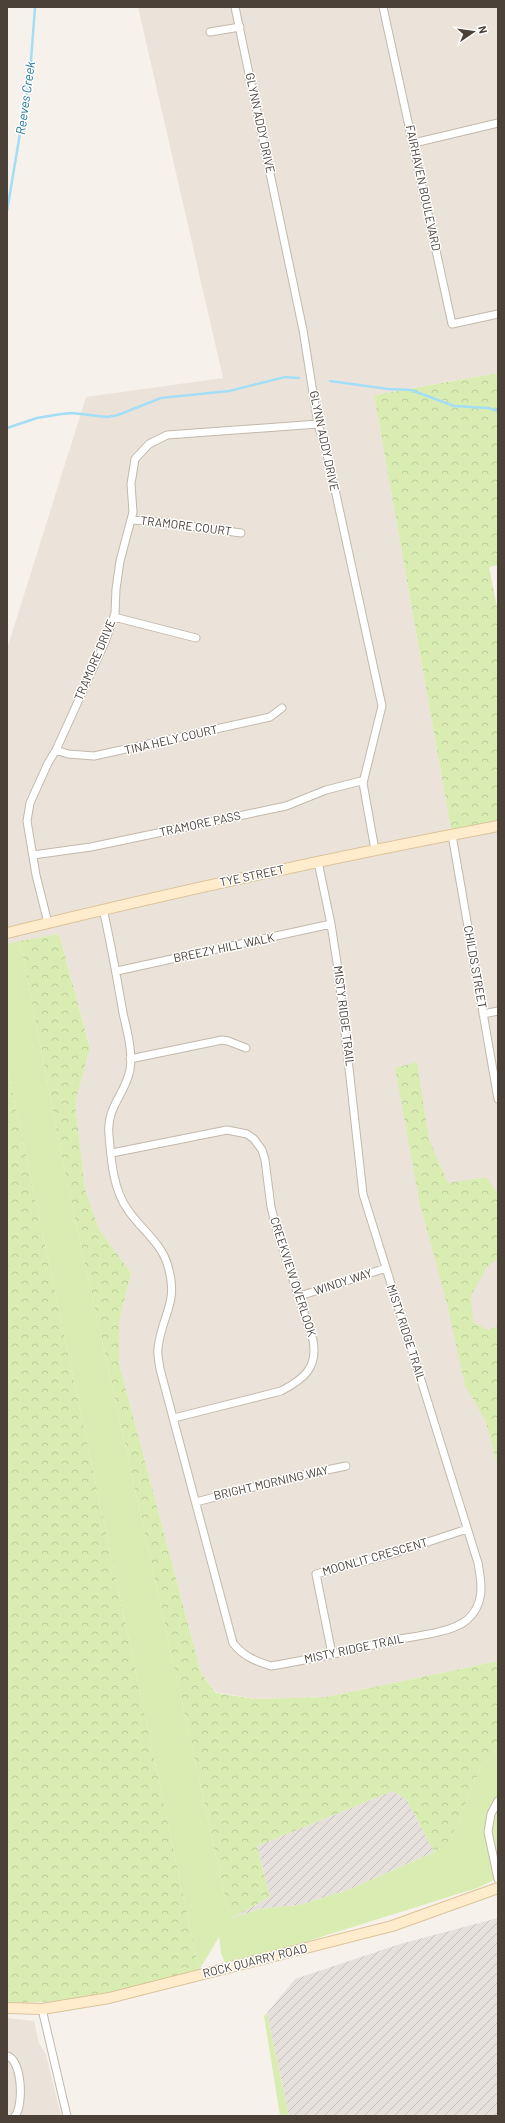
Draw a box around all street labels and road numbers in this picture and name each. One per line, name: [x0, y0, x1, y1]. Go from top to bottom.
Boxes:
street label: GLYNN ADDY DRIVE: [244, 71, 278, 174]
street label: FAIRHAVEN BOULEVARD: [404, 124, 444, 252]
street label: GLYNN ADDY DRIVE: [308, 389, 342, 492]
street label: TRAMORE COURT: [140, 512, 233, 538]
street label: TRAMORE DRIVE: [71, 617, 118, 702]
street label: TINA HELY COURT: [123, 721, 219, 757]
street label: TRAMORE PASS: [158, 808, 242, 838]
street label: TYE STREET: [218, 861, 285, 889]
street label: CHILDS STREET: [462, 924, 490, 1010]
street label: BREEZY HILL WALK: [172, 929, 276, 965]
street label: MISTY RIDGE TRAIL: [332, 965, 358, 1067]
street label: CREEKVIEW OVERLOOK: [268, 1215, 320, 1339]
street label: WINDY WAY: [312, 1265, 374, 1297]
street label: MISTY RIDGE TRAIL: [385, 1282, 429, 1383]
street label: BRIGHT MORNING WAY: [212, 1462, 330, 1502]
street label: MOONLIT CRESCENT: [320, 1534, 429, 1578]
street label: MISTY RIDGE TRAIL: [303, 1631, 405, 1665]
street label: ROCK QUARRY ROAD: [201, 1940, 308, 1980]

